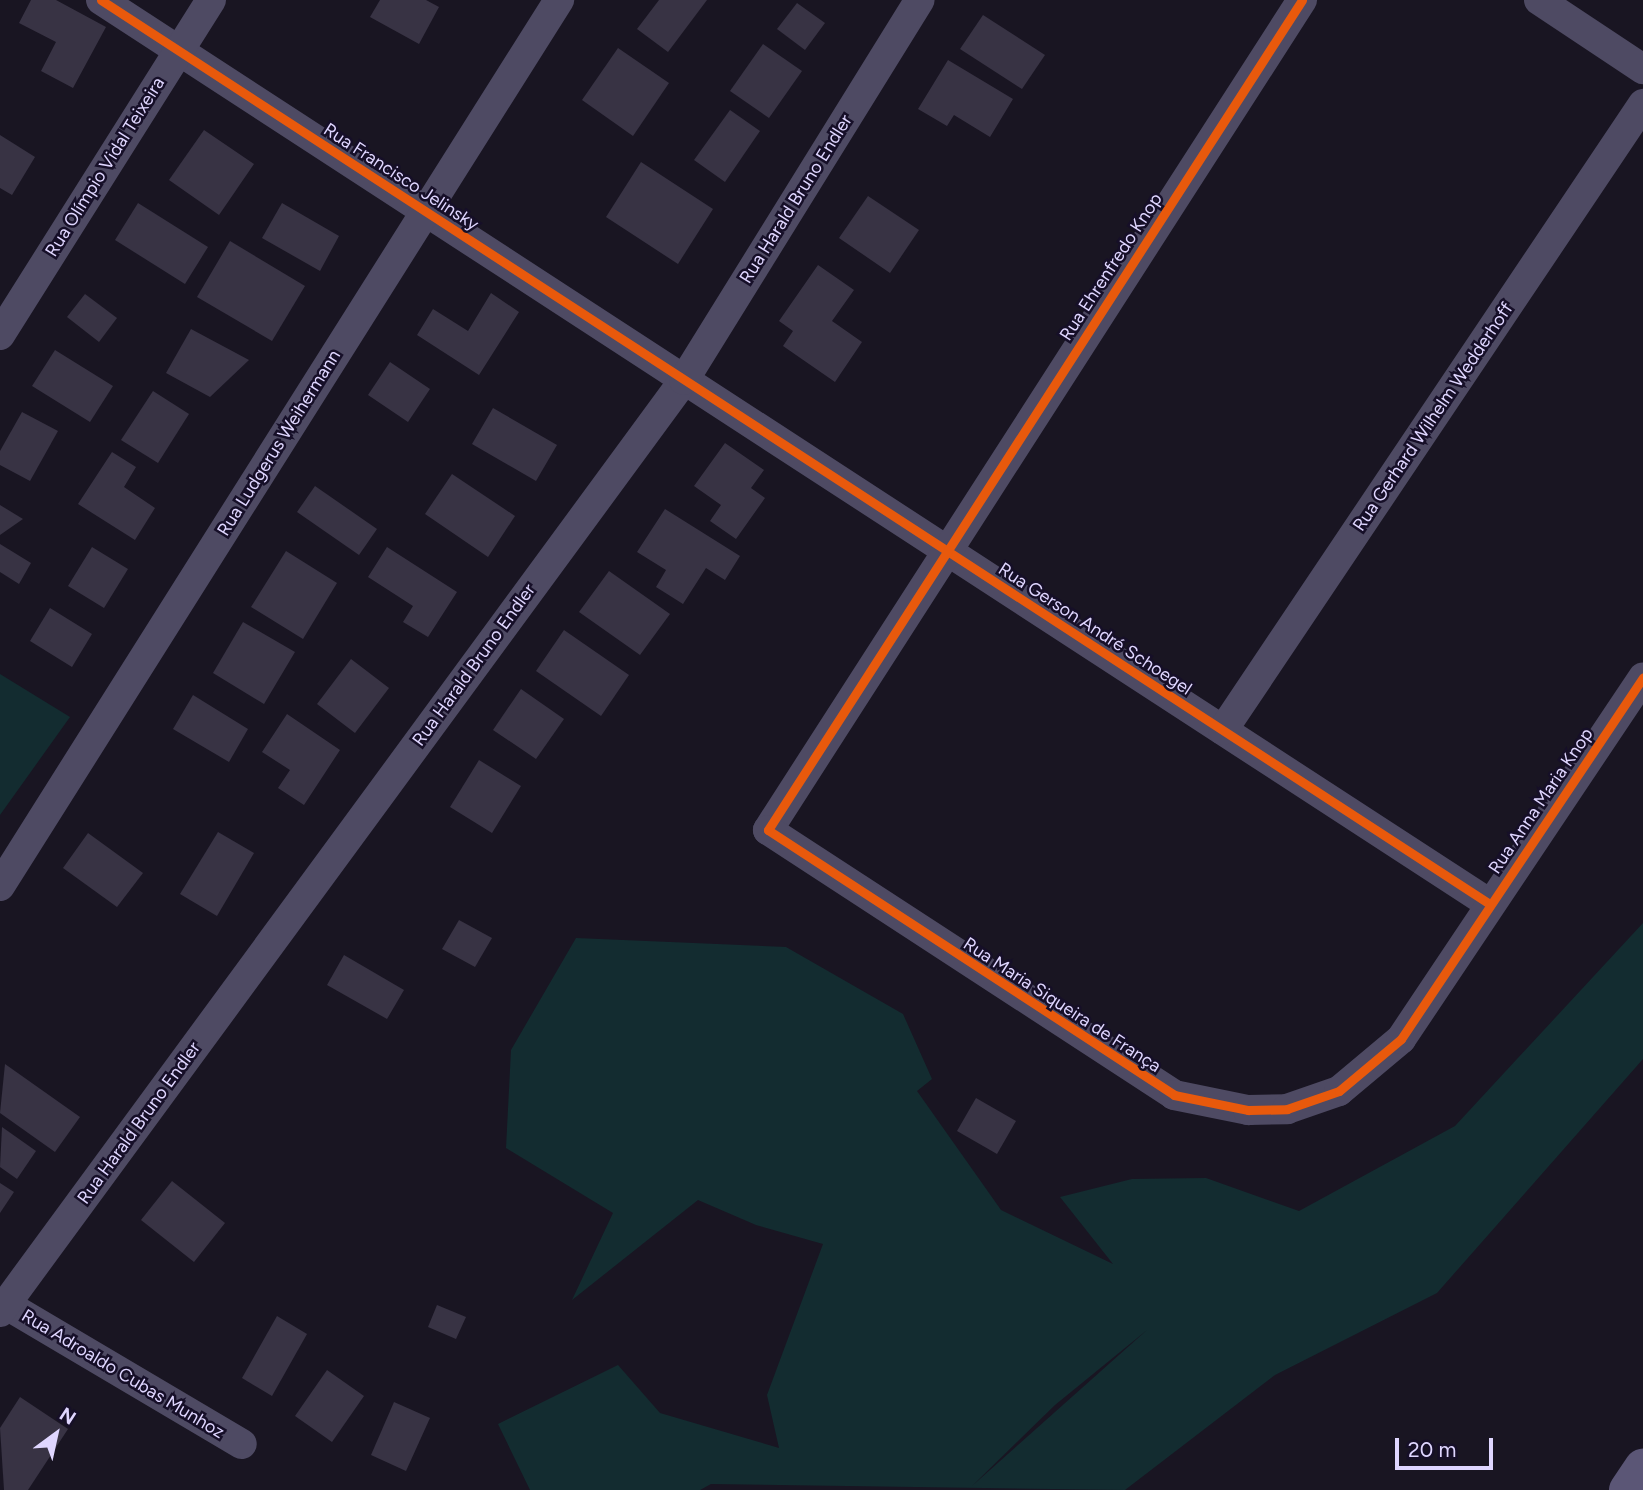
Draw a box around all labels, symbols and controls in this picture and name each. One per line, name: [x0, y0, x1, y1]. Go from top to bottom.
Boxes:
street label: Rua Olímpio Vidal Teixeira: [41, 73, 169, 261]
street label: Rua Harald Bruno Endler: [735, 111, 857, 287]
street label: Rua Francisco Jelinsky: [319, 119, 483, 235]
street label: Rua Ehrenfredo Knop: [1055, 189, 1167, 345]
street label: Rua Gerhard Wilhelm Wedderhoff: [1348, 299, 1518, 535]
street label: Rua Ludgerus Weihermann: [213, 346, 345, 540]
street label: Rua Gerson André Schoegel: [994, 558, 1196, 700]
street label: Rua Harald Bruno Endler: [408, 580, 540, 750]
street label: Rua Anna Maria Knop: [1484, 724, 1598, 878]
street label: Rua Maria Siqueira de França: [959, 933, 1165, 1077]
street label: Rua Harald Bruno Endler: [73, 1038, 205, 1208]
street label: Rua Adroaldo Cubas Munhoz: [18, 1305, 228, 1443]
north arrow: [21, 1399, 91, 1469]
text: N: [55, 1402, 80, 1430]
scale bar: [1398, 1424, 1496, 1468]
text: 20 m: [1408, 1437, 1456, 1462]

